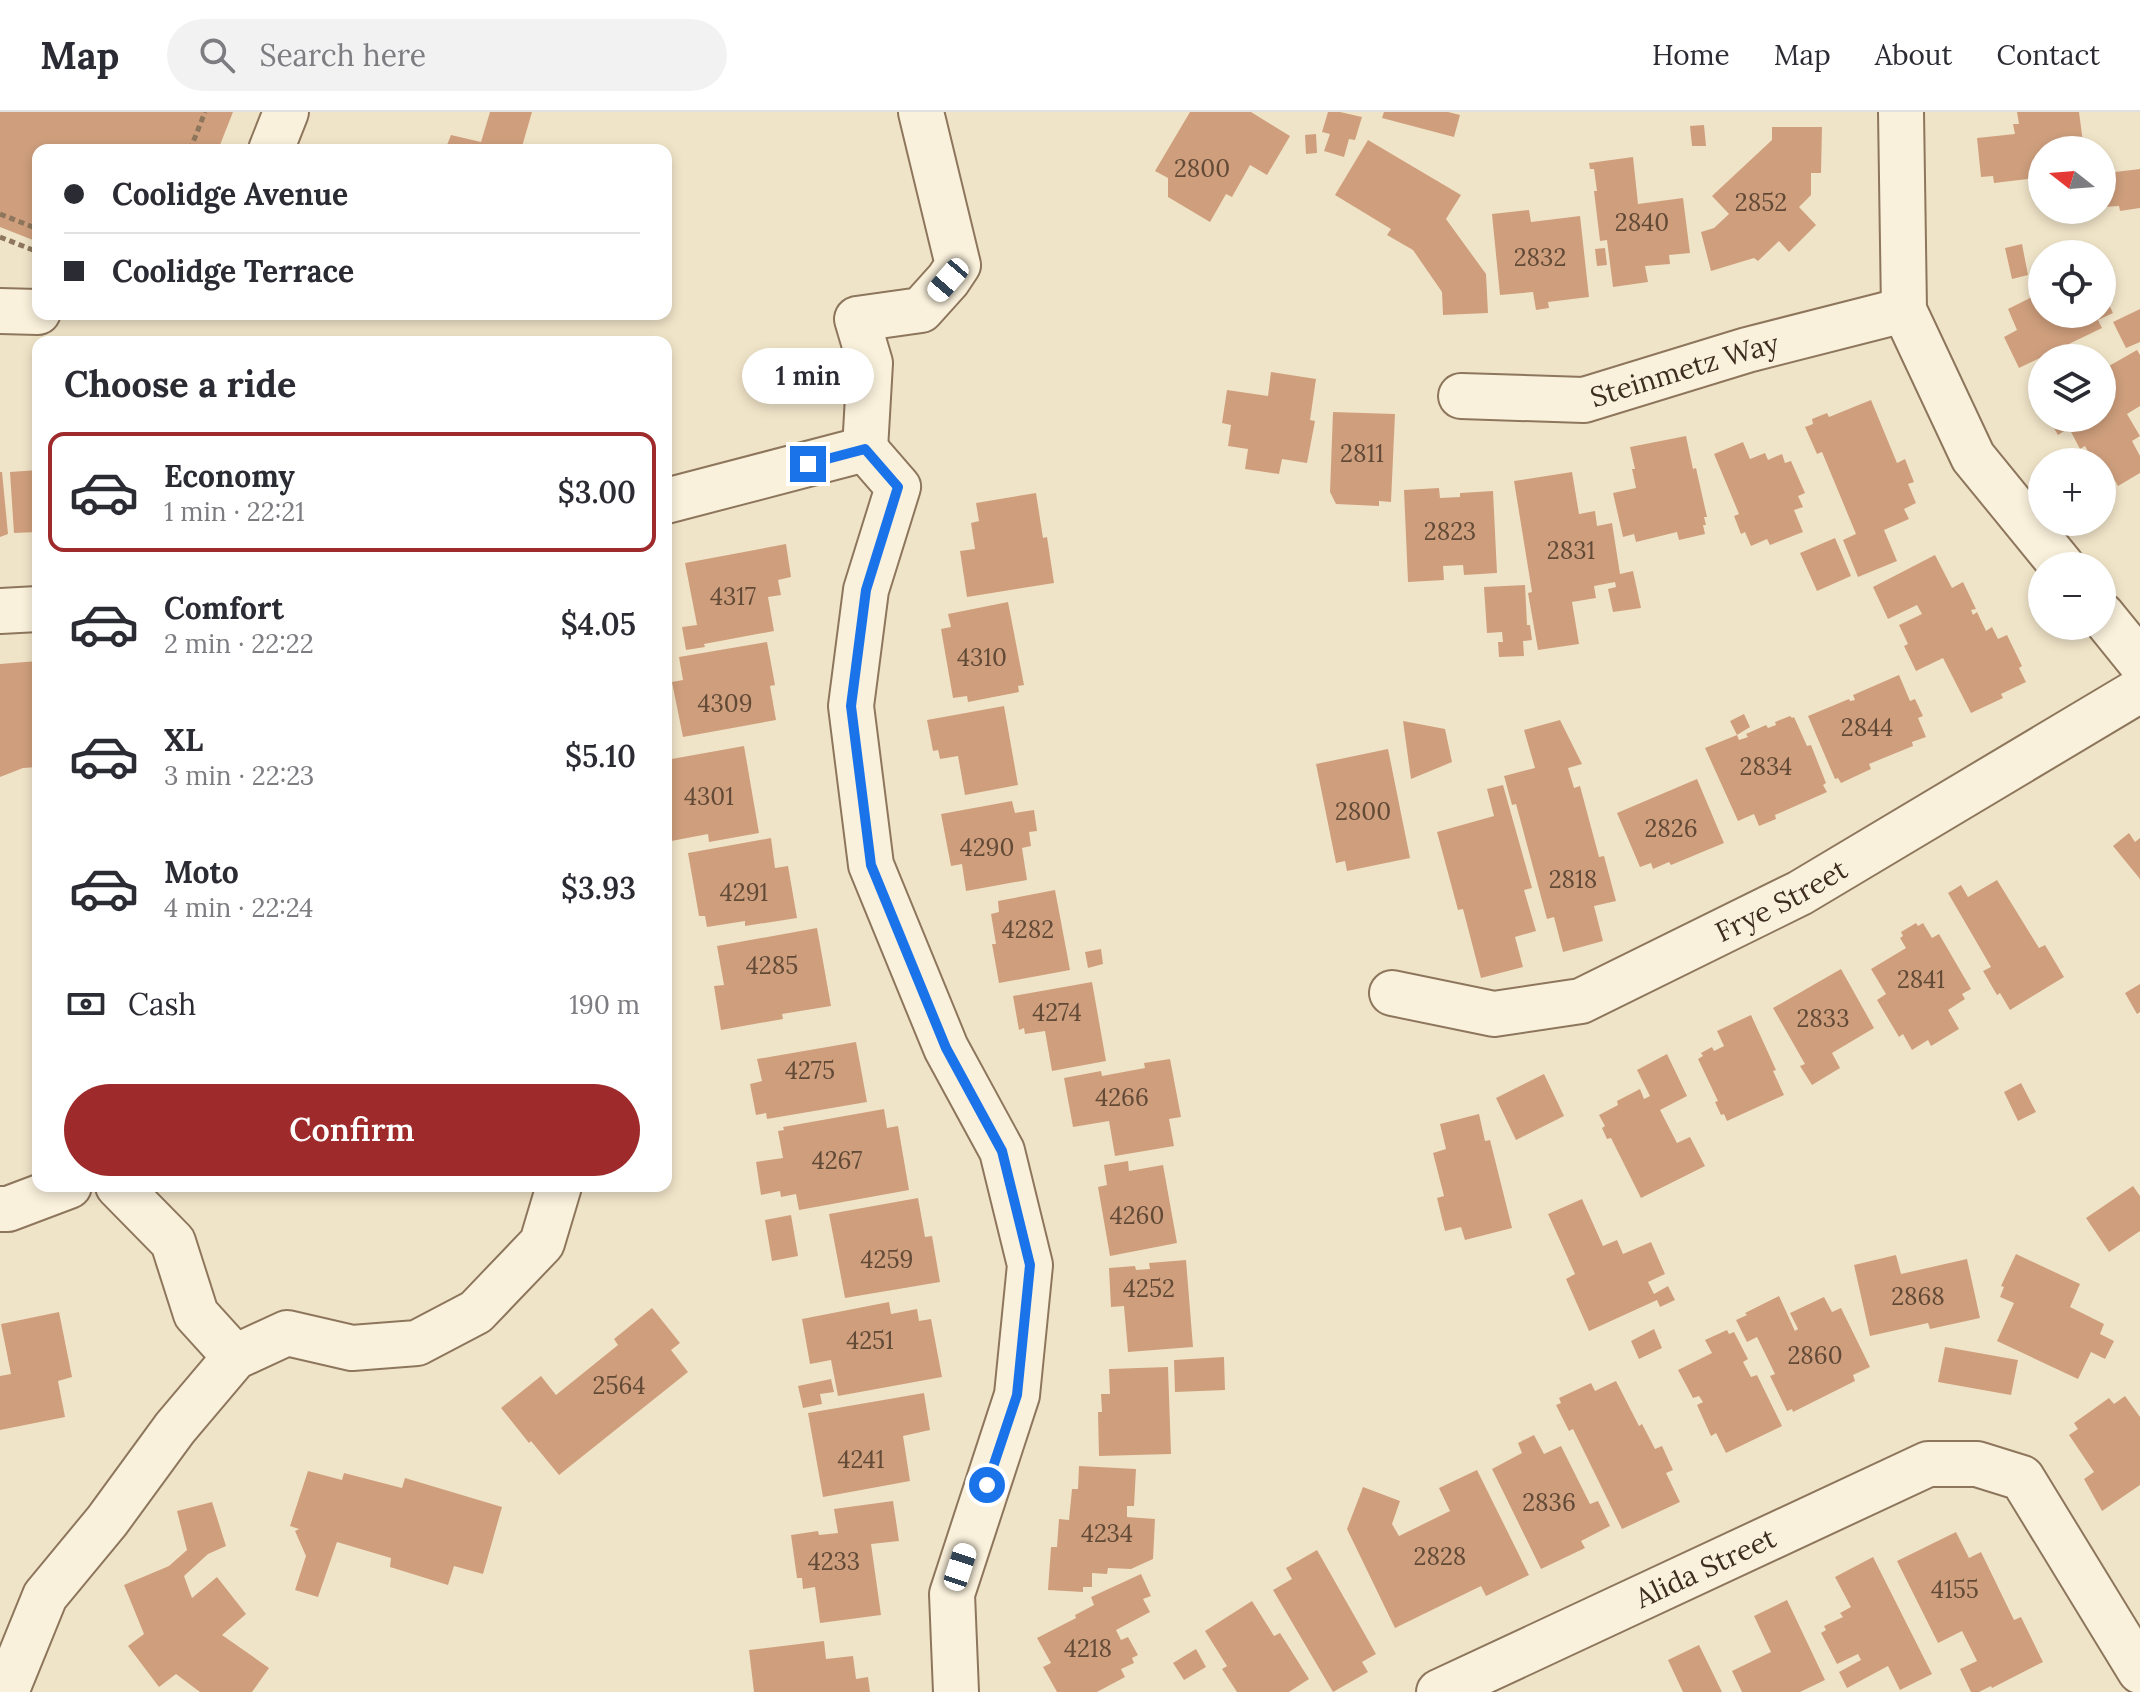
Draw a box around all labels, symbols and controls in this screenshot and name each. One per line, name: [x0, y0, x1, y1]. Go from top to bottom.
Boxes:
search box: [167, 19, 727, 91]
text: Map: [40, 31, 119, 79]
icon: search: [195, 33, 239, 77]
text: Search here: [259, 36, 426, 74]
text: Home: [1652, 37, 1730, 73]
text: Map: [1774, 37, 1831, 73]
text: About: [1875, 37, 1952, 73]
text: Contact: [1996, 37, 2100, 73]
north arrow: [2028, 136, 2116, 224]
map controls: [2028, 136, 2116, 640]
house number: 2800: [1174, 153, 1230, 184]
text: Coolidge Avenue: [112, 175, 348, 213]
house number: 2852: [1735, 187, 1787, 218]
house number: 2840: [1615, 207, 1669, 238]
button: locate: [2028, 240, 2116, 328]
house number: 2832: [1514, 242, 1566, 273]
text: Coolidge Terrace: [112, 252, 354, 290]
car: [923, 254, 973, 306]
street label: Steinmetz Way: [1586, 325, 1783, 415]
button: layers: [2028, 344, 2116, 432]
callout: 1 min: [742, 348, 874, 404]
text: 1 min: [775, 359, 841, 392]
text: Choose a ride: [64, 361, 296, 407]
house number: 2811: [1340, 438, 1384, 469]
route end: [790, 446, 826, 482]
button: +: [2028, 448, 2116, 536]
icon: car: [68, 456, 140, 528]
text: Economy: [164, 457, 295, 495]
text: $3.00: [558, 473, 636, 511]
text: 1 min · 22:21: [164, 495, 305, 528]
house number: 2823: [1424, 516, 1476, 547]
house number: 2831: [1547, 535, 1595, 566]
button: −: [2028, 552, 2116, 640]
house number: 4317: [710, 581, 756, 612]
icon: car: [68, 588, 140, 660]
text: Comfort: [164, 589, 284, 627]
text: $4.05: [561, 605, 636, 643]
text: 2 min · 22:22: [164, 627, 314, 660]
house number: 4310: [957, 642, 1007, 673]
house number: 4309: [697, 688, 753, 719]
house number: 2844: [1841, 712, 1893, 743]
icon: car: [68, 720, 140, 792]
text: XL: [164, 721, 203, 759]
text: $5.10: [565, 737, 636, 775]
house number: 2834: [1740, 751, 1792, 782]
text: 3 min · 22:23: [164, 759, 314, 792]
house number: 4301: [684, 781, 734, 812]
house number: 2800: [1335, 796, 1391, 827]
house number: 2826: [1644, 813, 1698, 844]
house number: 4290: [960, 832, 1014, 863]
street label: Frye Street: [1709, 851, 1854, 950]
icon: car: [68, 852, 140, 924]
text: Moto: [164, 853, 239, 891]
house number: 2818: [1549, 864, 1597, 895]
text: $3.93: [561, 869, 636, 907]
house number: 4291: [720, 877, 768, 908]
text: 4 min · 22:24: [164, 891, 313, 924]
house number: 4282: [1002, 914, 1054, 945]
house number: 4285: [746, 950, 798, 981]
house number: 2841: [1897, 964, 1945, 995]
icon: cash: [64, 982, 108, 1026]
text: Cash: [128, 985, 196, 1023]
text: 190 m: [569, 988, 640, 1021]
house number: 4274: [1032, 997, 1082, 1028]
house number: 2833: [1796, 1003, 1850, 1034]
house number: 4275: [785, 1055, 835, 1086]
house number: 4266: [1095, 1082, 1149, 1113]
button: Confirm: [64, 1084, 640, 1176]
house number: 4267: [812, 1145, 862, 1176]
house number: 4260: [1110, 1200, 1164, 1231]
house number: 4259: [861, 1244, 913, 1275]
house number: 4252: [1123, 1273, 1175, 1304]
house number: 2868: [1891, 1281, 1945, 1312]
house number: 4251: [846, 1325, 894, 1356]
house number: 2860: [1787, 1340, 1843, 1371]
house number: 2564: [593, 1370, 645, 1401]
house number: 4241: [837, 1444, 885, 1475]
route start: [969, 1467, 1005, 1503]
house number: 2836: [1522, 1487, 1576, 1518]
house number: 4234: [1081, 1518, 1133, 1549]
street label: Alida Street: [1629, 1519, 1782, 1616]
car: [941, 1540, 979, 1594]
house number: 2828: [1414, 1541, 1466, 1572]
house number: 4233: [808, 1546, 860, 1577]
house number: 4155: [1931, 1574, 1979, 1605]
house number: 4218: [1064, 1633, 1112, 1664]

